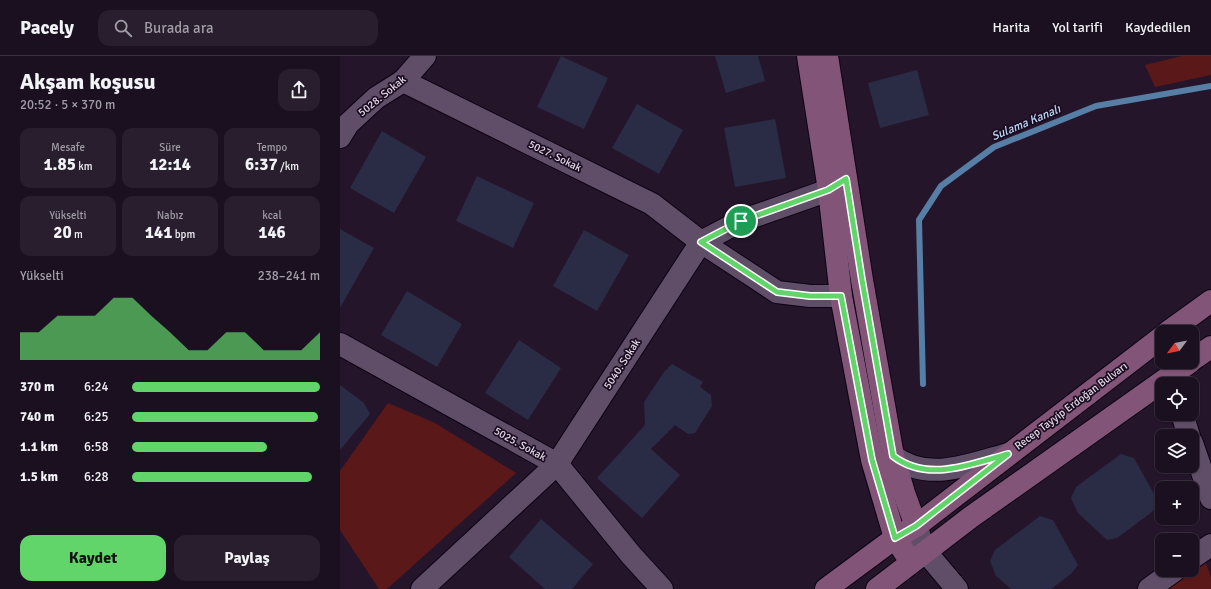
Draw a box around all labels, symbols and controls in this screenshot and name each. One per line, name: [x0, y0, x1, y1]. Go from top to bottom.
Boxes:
search box: [98, 10, 378, 46]
text: Pacely: [20, 16, 74, 40]
icon: search: [112, 17, 134, 39]
text: Burada ara: [144, 19, 214, 37]
text: Harita: [993, 19, 1030, 36]
text: Yol tarifi: [1052, 19, 1103, 36]
text: Kaydedilen: [1125, 19, 1191, 36]
text: Akşam koşusu: [20, 68, 155, 95]
button: share: [278, 69, 320, 111]
street label: 5028. Sokak: [356, 73, 409, 119]
text: 20:52 · 5 × 370 m: [20, 97, 115, 113]
water label: Sulama Kanalı: [989, 101, 1064, 144]
street label: 5027. Sokak: [526, 138, 584, 175]
text: Mesafe: [51, 141, 85, 154]
text: Süre: [159, 141, 181, 154]
text: Tempo: [257, 141, 287, 154]
text: 1.85: [43, 154, 76, 175]
text: 12:14: [149, 154, 191, 175]
text: 6:37: [245, 154, 278, 175]
text: km: [76, 160, 93, 173]
text: /km: [278, 160, 299, 173]
pin: [724, 204, 758, 238]
text: Yükselti: [49, 209, 87, 222]
text: Nabız: [157, 209, 183, 222]
text: kcal: [262, 209, 282, 222]
icon: arrive: [730, 210, 752, 232]
text: 20: [53, 222, 72, 243]
text: 141: [145, 222, 172, 243]
text: 146: [258, 222, 286, 243]
text: m: [72, 228, 83, 241]
text: bpm: [172, 228, 195, 241]
text: Yükselti: [20, 268, 64, 284]
text: 238–241 m: [258, 268, 320, 284]
north arrow: [1155, 325, 1199, 369]
map controls: [1155, 325, 1199, 577]
street label: 5040. Sokak: [601, 336, 643, 392]
street label: Recep Tayyip Erdoğan Bulvarı: [1012, 359, 1130, 453]
button: locate: [1155, 377, 1199, 421]
text: 370 m: [20, 379, 54, 395]
text: 6:24: [84, 379, 109, 395]
text: 740 m: [20, 409, 54, 425]
text: 6:25: [84, 409, 109, 425]
street label: 5025. Sokak: [492, 424, 549, 464]
button: layers: [1155, 429, 1199, 473]
text: 1.1 km: [20, 439, 58, 455]
text: 6:58: [84, 439, 109, 455]
text: 1.5 km: [20, 469, 58, 485]
text: 6:28: [84, 469, 109, 485]
button: +: [1155, 481, 1199, 525]
button: −: [1155, 533, 1199, 577]
button: Kaydet: [20, 535, 166, 581]
button: Paylaş: [174, 535, 320, 581]

